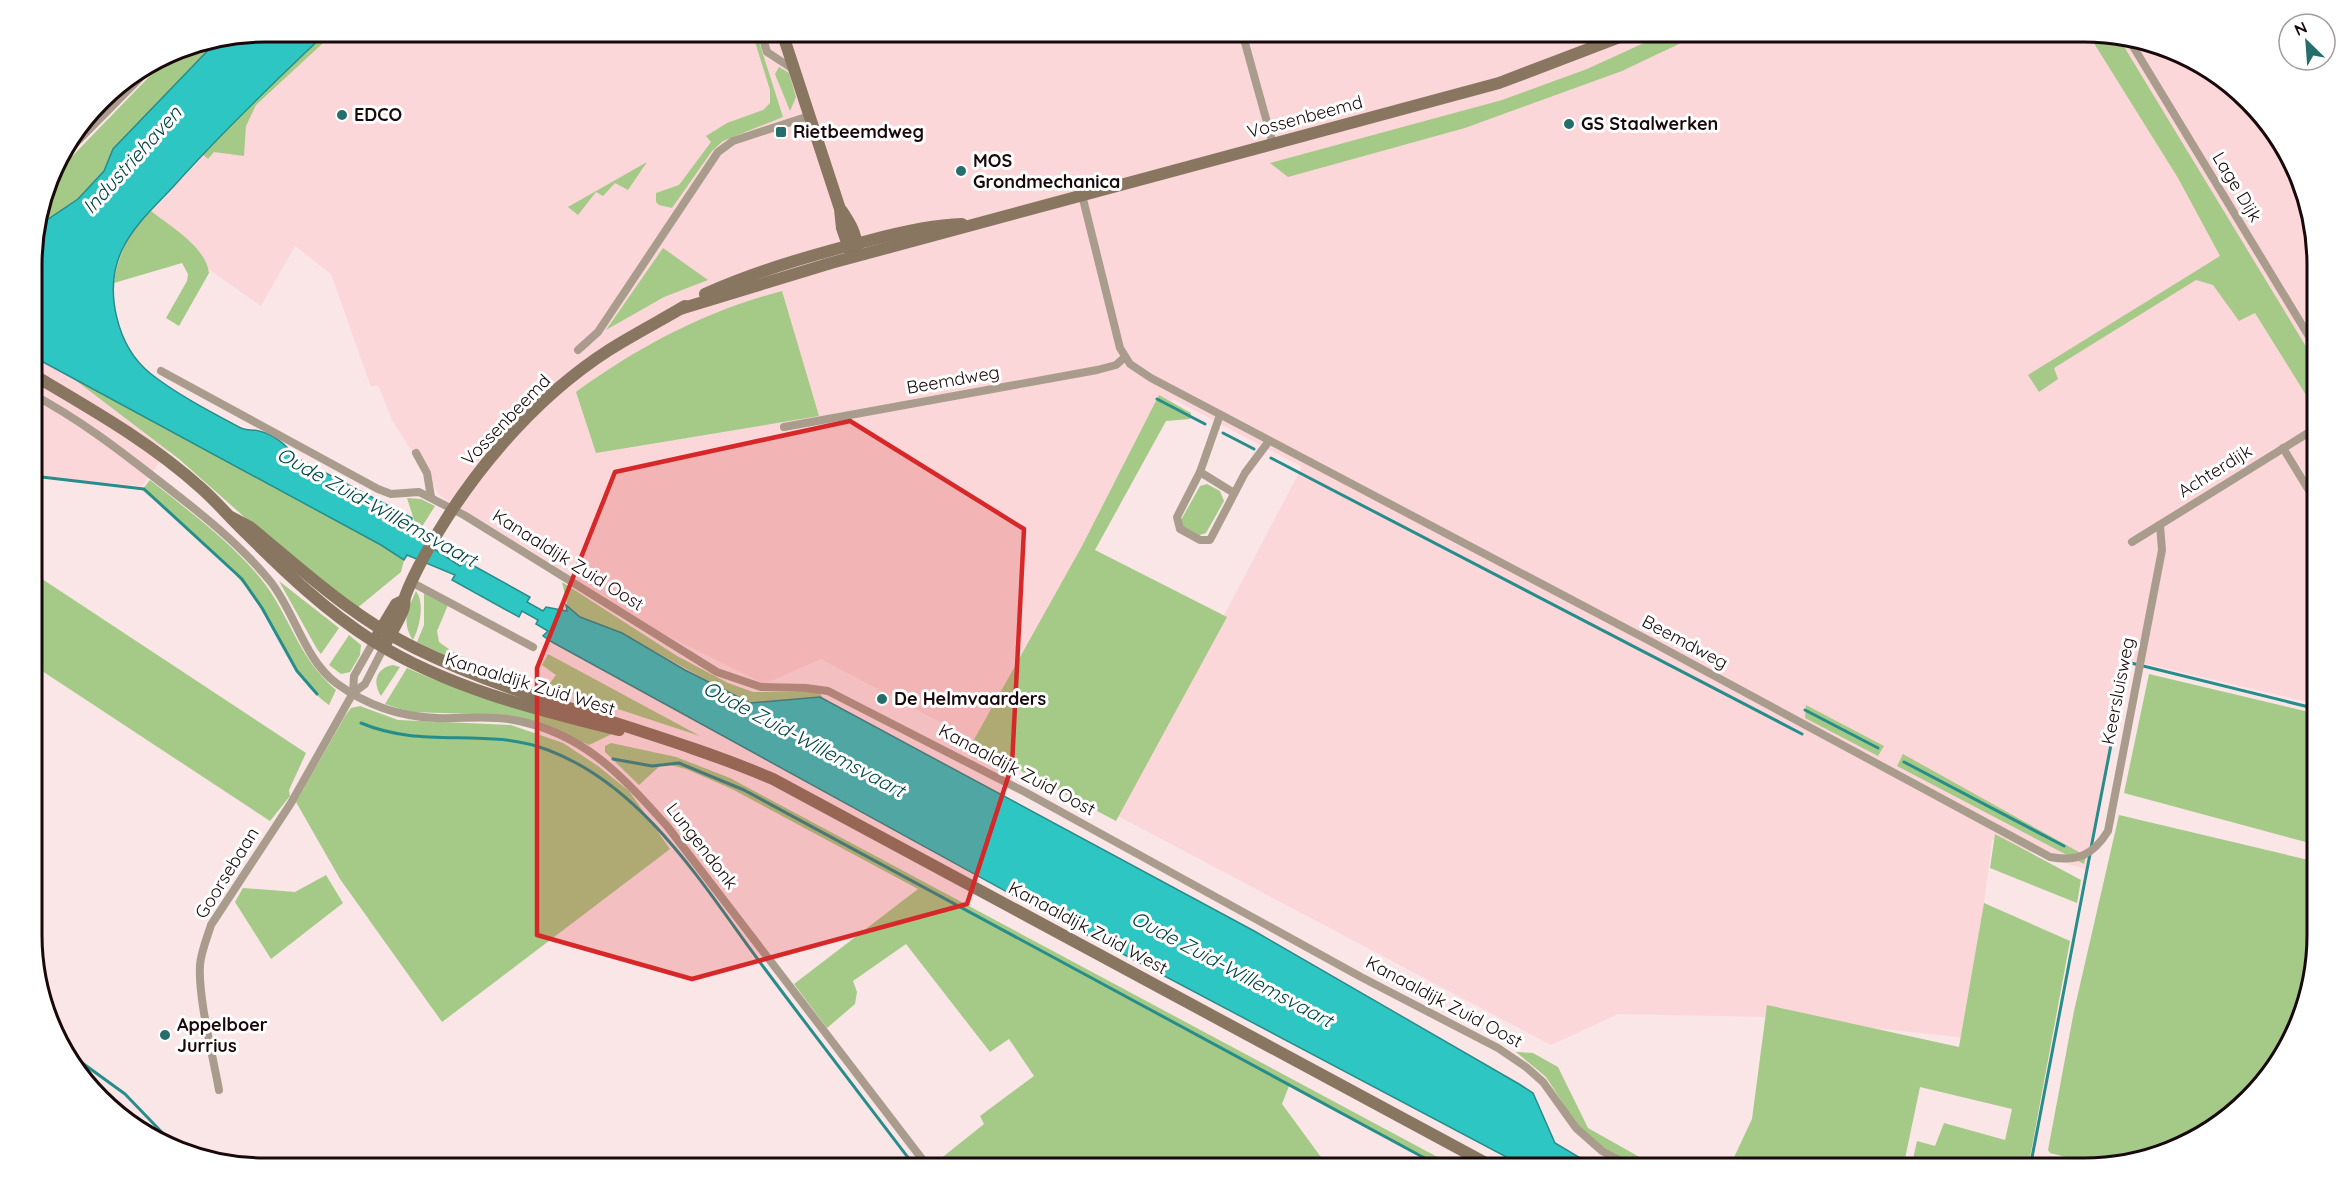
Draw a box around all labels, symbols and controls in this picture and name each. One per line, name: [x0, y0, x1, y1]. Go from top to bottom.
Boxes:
north arrow: [2277, 12, 2337, 72]
text: N: [2291, 17, 2310, 40]
street label: Vossenbeemd: [1245, 90, 1365, 143]
water label: Industriehaven: [77, 100, 187, 219]
place label: EDCO: [354, 103, 402, 126]
marker: EDCO: [335, 108, 349, 122]
place label: GS Staalwerken: [1581, 112, 1718, 135]
marker: GS Staalwerken: [1562, 117, 1576, 131]
place label: Rietbeemdweg: [793, 120, 924, 143]
marker: Rietbeemdweg: [774, 125, 788, 139]
street label: Lage Dijk: [2208, 148, 2267, 226]
place label: MOS Grondmechanica: [973, 149, 1120, 193]
marker: MOS Grondmechanica: [954, 164, 968, 178]
street label: Beemdweg: [905, 360, 1001, 399]
street label: Vossenbeemd: [456, 369, 555, 470]
street label: Achterdijk: [2173, 439, 2256, 502]
water label: Oude Zuid-Willemsvaart: [273, 441, 484, 573]
street label: Kanaaldijk Zuid Oost: [488, 504, 648, 616]
street label: Beemdweg: [1638, 609, 1732, 674]
street label: Keersluisweg: [2096, 635, 2139, 747]
street label: Kanaaldijk Zuid West: [442, 647, 618, 720]
water label: Oude Zuid-Willemsvaart: [699, 675, 911, 803]
place label: De Helmvaarders: [894, 687, 1047, 710]
marker: De Helmvaarders: [875, 692, 889, 706]
street label: Kanaaldijk Zuid Oost: [935, 718, 1100, 821]
street label: Lungendonk: [661, 798, 743, 894]
street label: Goorsebaan: [190, 823, 264, 923]
street label: Kanaaldijk Zuid West: [1005, 876, 1172, 979]
water label: Oude Zuid-Willemsvaart: [1127, 905, 1339, 1033]
street label: Kanaaldijk Zuid Oost: [1362, 950, 1527, 1053]
place label: Appelboer Jurrius: [177, 1013, 268, 1057]
marker: Appelboer Jurrius: [158, 1028, 172, 1042]

